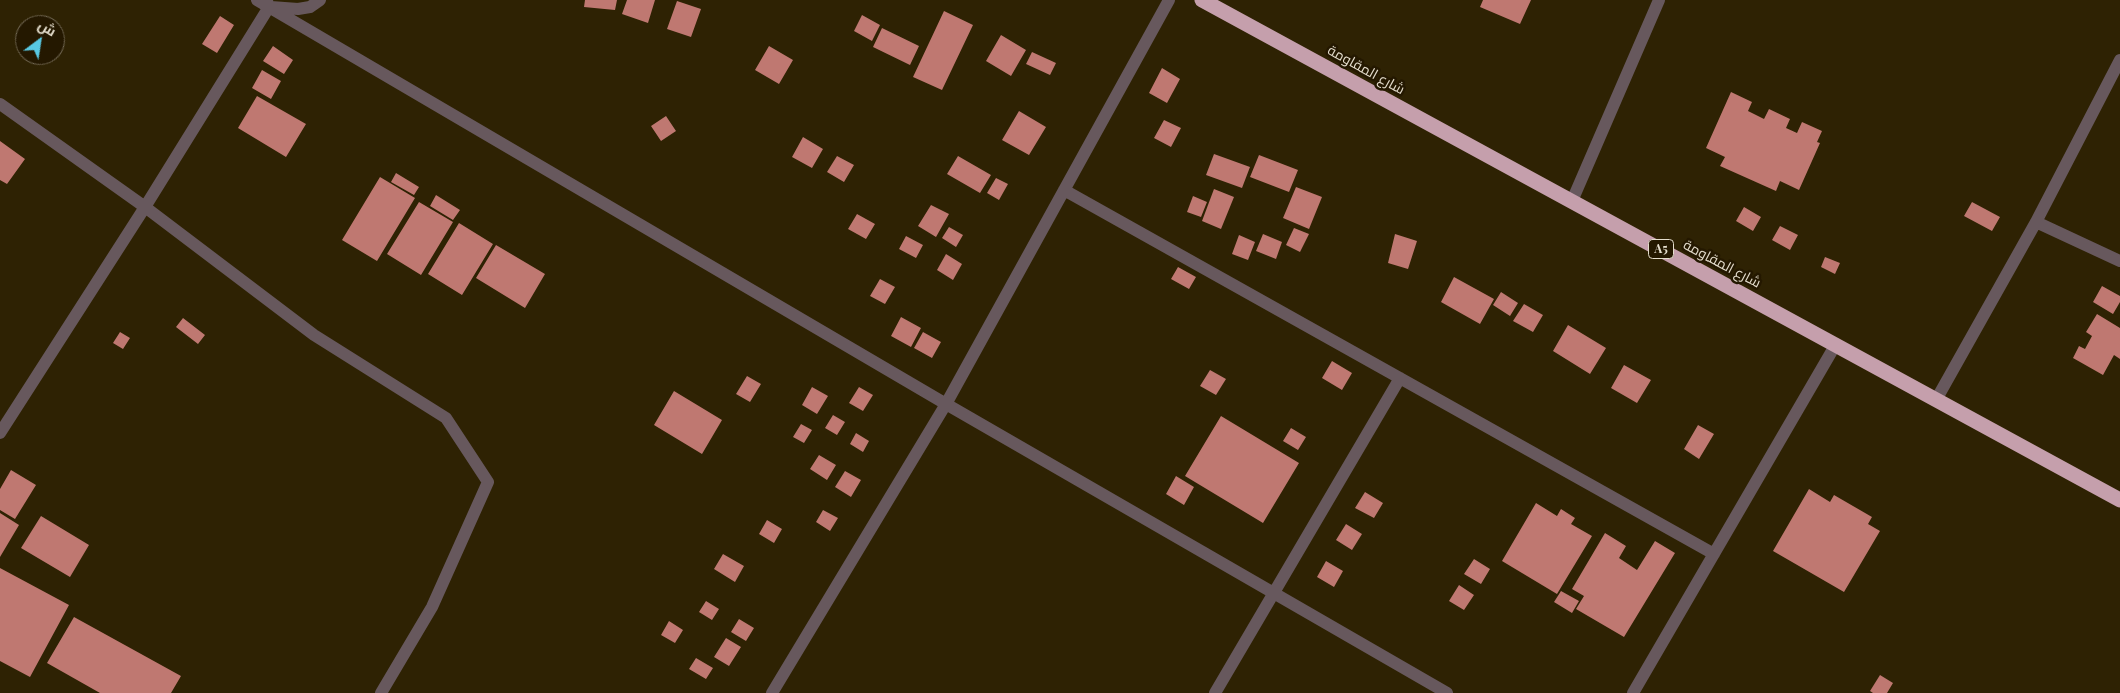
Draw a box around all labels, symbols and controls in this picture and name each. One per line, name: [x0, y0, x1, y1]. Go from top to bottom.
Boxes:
north arrow: [15, 15, 65, 65]
text: ش: [35, 15, 60, 40]
street label: شارع المقاومة: [1325, 42, 1407, 98]
street label: شارع المقاومة: [1680, 237, 1764, 291]
road number: A5: [1648, 240, 1674, 258]

